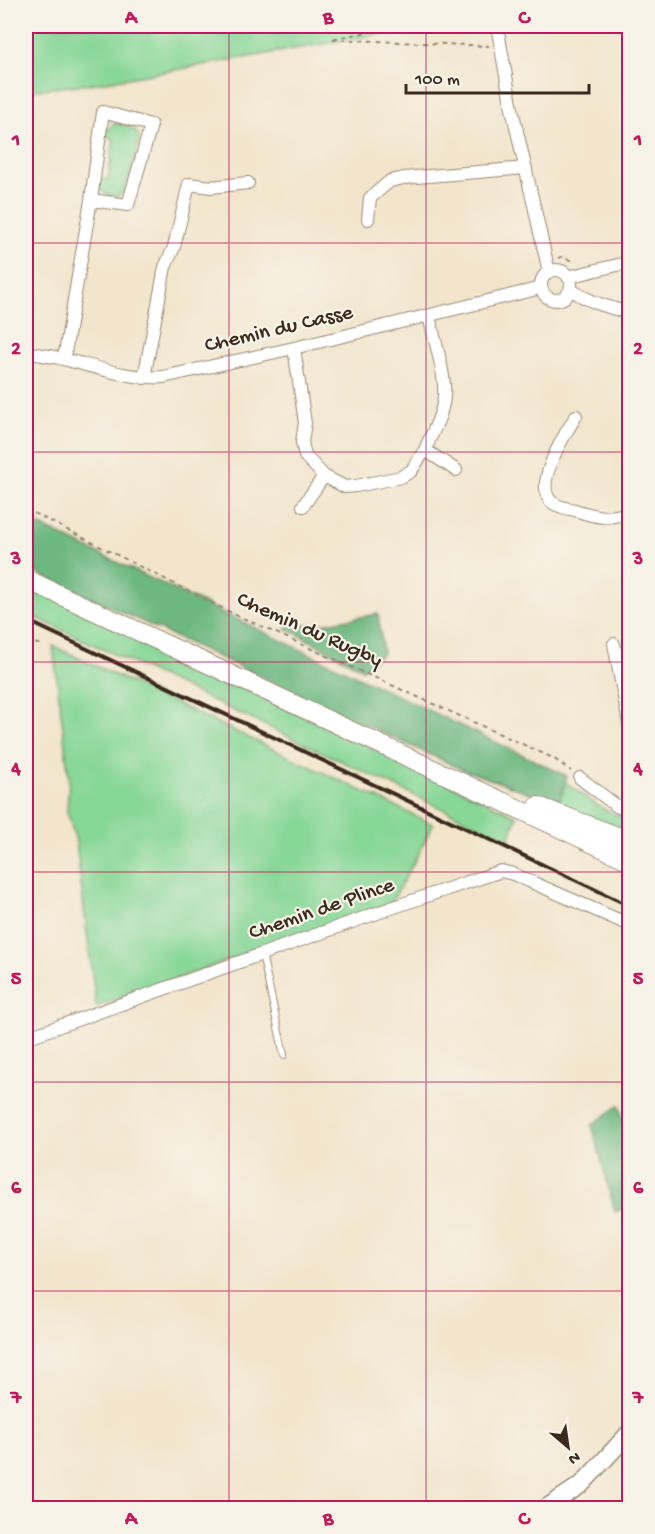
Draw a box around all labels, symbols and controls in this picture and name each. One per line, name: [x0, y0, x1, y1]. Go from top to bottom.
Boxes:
text: A: [124, 8, 139, 31]
text: B: [322, 8, 334, 31]
text: C: [518, 8, 532, 31]
scale bar: [406, 57, 589, 95]
text: 100 m: [414, 70, 460, 91]
text: 1: [11, 130, 20, 153]
text: 1: [633, 130, 642, 153]
street label: Chemin du Casse: [202, 300, 356, 360]
text: 2: [11, 339, 21, 362]
text: 2: [633, 339, 643, 362]
text: 3: [10, 549, 21, 572]
text: 3: [632, 549, 643, 572]
street label: Chemin du Rugby: [232, 587, 386, 675]
text: 4: [10, 759, 21, 782]
text: 4: [632, 759, 643, 782]
street label: Chemin de Plince: [246, 873, 399, 947]
text: 5: [11, 969, 22, 992]
text: 5: [633, 969, 644, 992]
text: 6: [11, 1178, 22, 1201]
text: 6: [633, 1178, 644, 1201]
text: 7: [10, 1388, 23, 1411]
text: 7: [632, 1388, 645, 1411]
north arrow: [538, 1417, 598, 1477]
text: N: [564, 1446, 583, 1468]
text: A: [124, 1509, 139, 1532]
text: B: [322, 1509, 334, 1532]
text: C: [518, 1509, 532, 1532]

